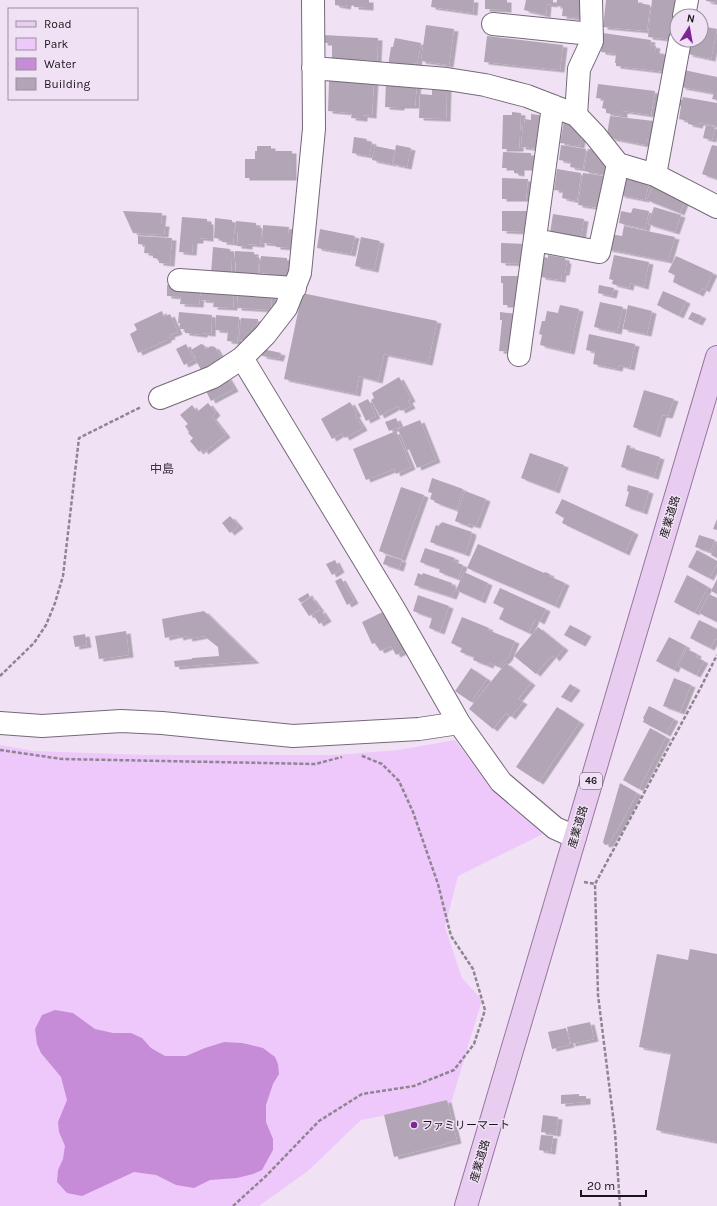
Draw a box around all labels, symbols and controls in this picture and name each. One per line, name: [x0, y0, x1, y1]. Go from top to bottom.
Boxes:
legend: [8, 8, 138, 100]
north arrow: [669, 8, 709, 48]
text: N: [686, 12, 696, 26]
text: Road: [44, 17, 72, 31]
text: Park: [44, 37, 69, 51]
text: Water: [44, 57, 77, 71]
text: Building: [44, 77, 91, 91]
district label: 中島: [150, 462, 174, 476]
street label: 産業道路: [657, 494, 683, 540]
road number: 46: [580, 773, 602, 789]
street label: 産業道路: [566, 804, 590, 850]
place label: ファミリーマート: [422, 1119, 510, 1132]
marker: ファミリーマート: [409, 1120, 419, 1130]
street label: 産業道路: [468, 1138, 492, 1184]
scale bar: [581, 1172, 646, 1198]
text: 20 m: [587, 1179, 615, 1193]

